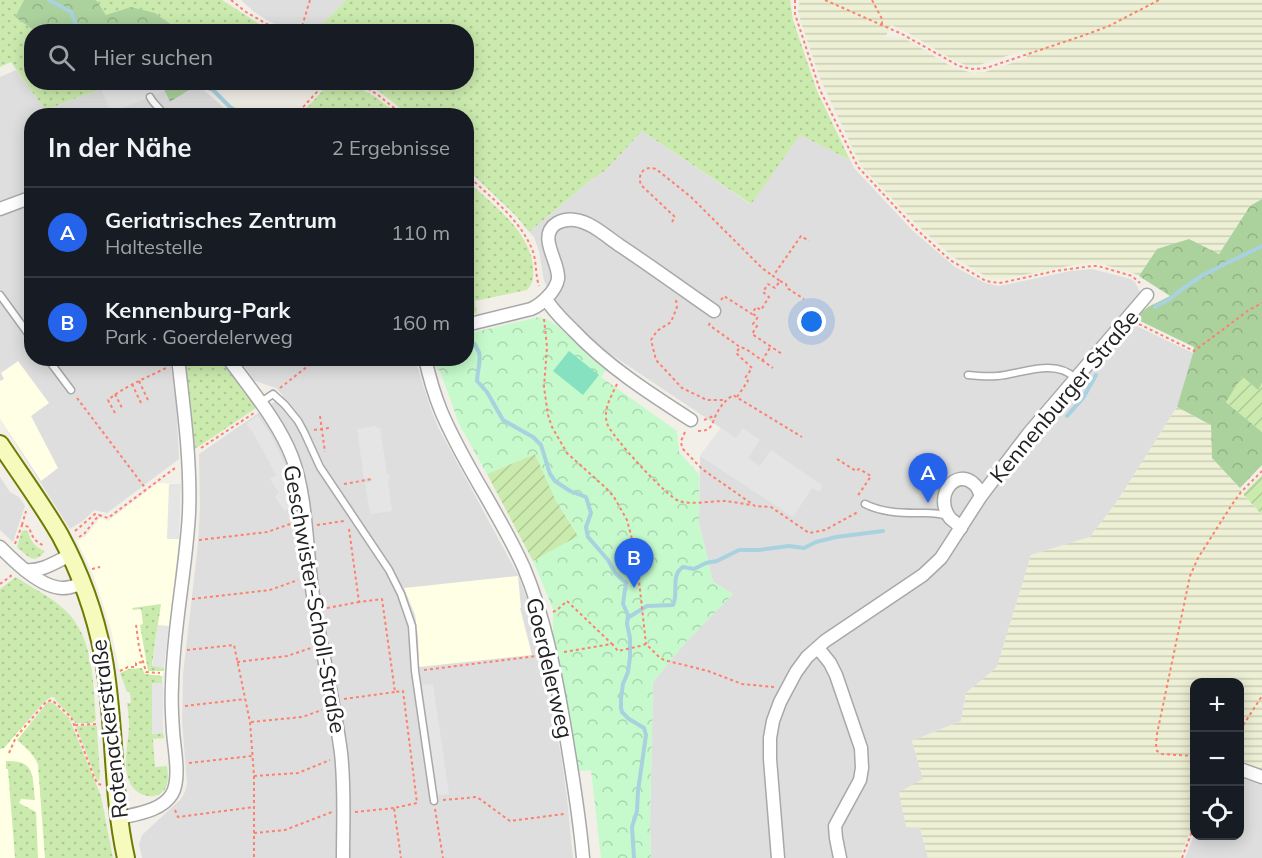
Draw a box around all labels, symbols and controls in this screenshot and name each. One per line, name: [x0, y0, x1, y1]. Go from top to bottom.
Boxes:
search box: [24, 24, 474, 90]
icon: search: [45, 41, 78, 74]
text: Hier suchen: [93, 43, 213, 71]
text: In der Nähe: [48, 131, 192, 164]
text: 2 Ergebnisse: [332, 135, 450, 160]
text: Geriatrisches Zentrum: [105, 206, 337, 234]
text: A: [60, 220, 75, 245]
text: 110 m: [391, 220, 450, 245]
text: Haltestelle: [105, 234, 203, 259]
text: Kennenburg-Park: [105, 296, 290, 324]
street label: Kennenburger Straße: [983, 304, 1145, 488]
your location: [797, 307, 826, 336]
text: B: [61, 310, 74, 335]
text: 160 m: [391, 310, 450, 335]
text: Park · Goerdelerweg: [105, 324, 293, 349]
pin: A: [908, 454, 948, 503]
street label: Geschwister-Scholl-Straße: [278, 463, 352, 735]
pin: B: [614, 538, 654, 588]
street label: Goerdelerweg: [520, 595, 580, 741]
street label: Rotenackerstraße: [84, 638, 134, 820]
map controls: [1190, 678, 1244, 840]
button: +: [1190, 678, 1244, 732]
button: −: [1190, 732, 1244, 786]
button: locate: [1190, 786, 1244, 840]

